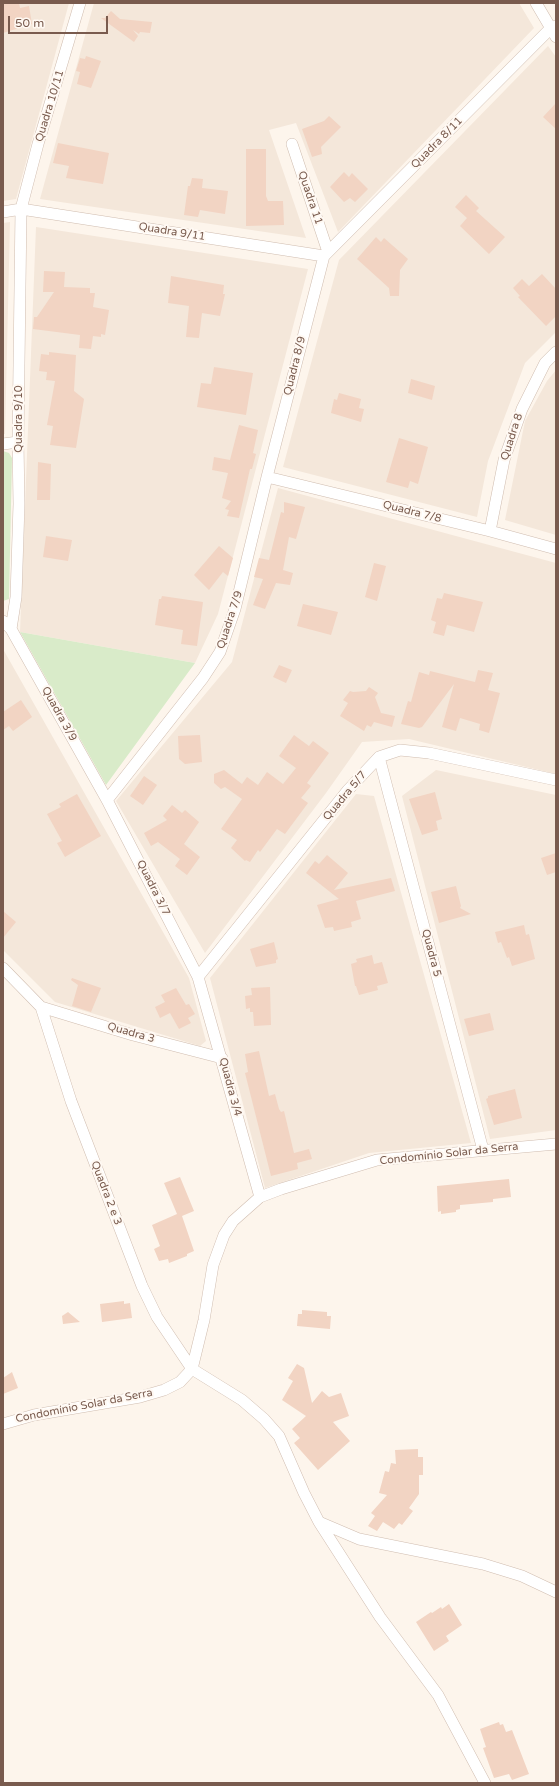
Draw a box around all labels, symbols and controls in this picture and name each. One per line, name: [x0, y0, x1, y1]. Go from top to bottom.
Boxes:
scale bar: [10, 8, 110, 34]
text: 50 m: [15, 16, 44, 30]
street label: Quadra 10/11: [33, 68, 67, 144]
street label: Quadra 8/11: [408, 114, 466, 172]
street label: Quadra 11: [295, 170, 325, 226]
street label: Quadra 9/11: [138, 220, 206, 244]
street label: Quadra 8/9: [281, 335, 309, 397]
street label: Quadra 9/10: [12, 385, 26, 453]
street label: Quadra 8: [498, 412, 526, 462]
street label: Quadra 7/8: [381, 498, 443, 526]
street label: Quadra 7/9: [214, 589, 246, 651]
street label: Quadra 3/9: [39, 684, 79, 744]
street label: Quadra 5/7: [320, 769, 370, 823]
street label: Quadra 3/7: [133, 858, 173, 918]
street label: Quadra 5: [418, 928, 444, 978]
street label: Quadra 3: [106, 1020, 156, 1046]
street label: Quadra 3/4: [216, 1056, 244, 1118]
street label: Condomínio Solar da Serra: [379, 1140, 519, 1168]
street label: Quadra 2 e 3: [88, 1159, 124, 1227]
street label: Condomínio Solar da Serra: [14, 1386, 154, 1426]

